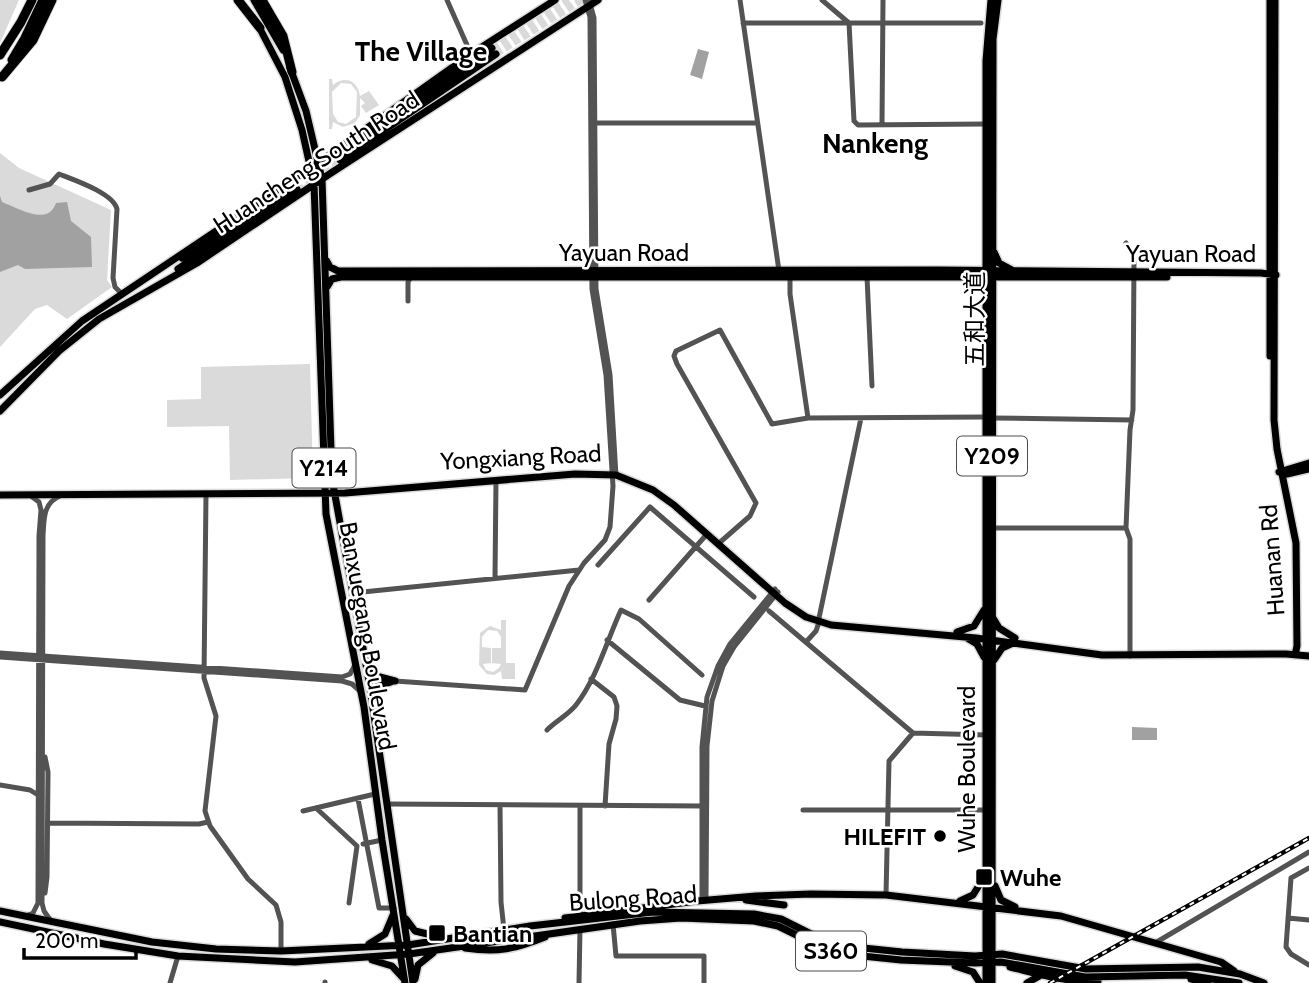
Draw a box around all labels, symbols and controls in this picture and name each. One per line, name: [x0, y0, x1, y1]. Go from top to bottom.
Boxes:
district label: The Village: [355, 34, 487, 68]
street label: Huancheng South Road: [208, 85, 424, 239]
district label: Nankeng: [822, 126, 928, 160]
street label: Yayuan Road: [558, 238, 689, 267]
street label: Yayuan Road: [1125, 239, 1256, 268]
street label: 五和大道: [960, 271, 989, 367]
road number: Y209: [957, 436, 1027, 476]
street label: Yongxiang Road: [439, 438, 602, 476]
road number: Y214: [292, 448, 356, 488]
street label: Huanan Rd: [1254, 503, 1290, 617]
street label: Banxuegang Boulevard: [334, 520, 402, 752]
street label: Wuhe Boulevard: [952, 686, 981, 852]
place label: HILEFIT: [843, 822, 926, 851]
marker: HILEFIT: [932, 828, 948, 844]
place label: Wuhe: [1000, 863, 1061, 892]
marker: Wuhe: [974, 867, 994, 887]
street label: Bulong Road: [568, 879, 698, 917]
scale bar: [24, 916, 136, 960]
place label: Bantian: [453, 919, 532, 948]
marker: Bantian: [427, 923, 447, 943]
text: 200 m: [35, 928, 98, 953]
road number: S360: [796, 932, 866, 970]

